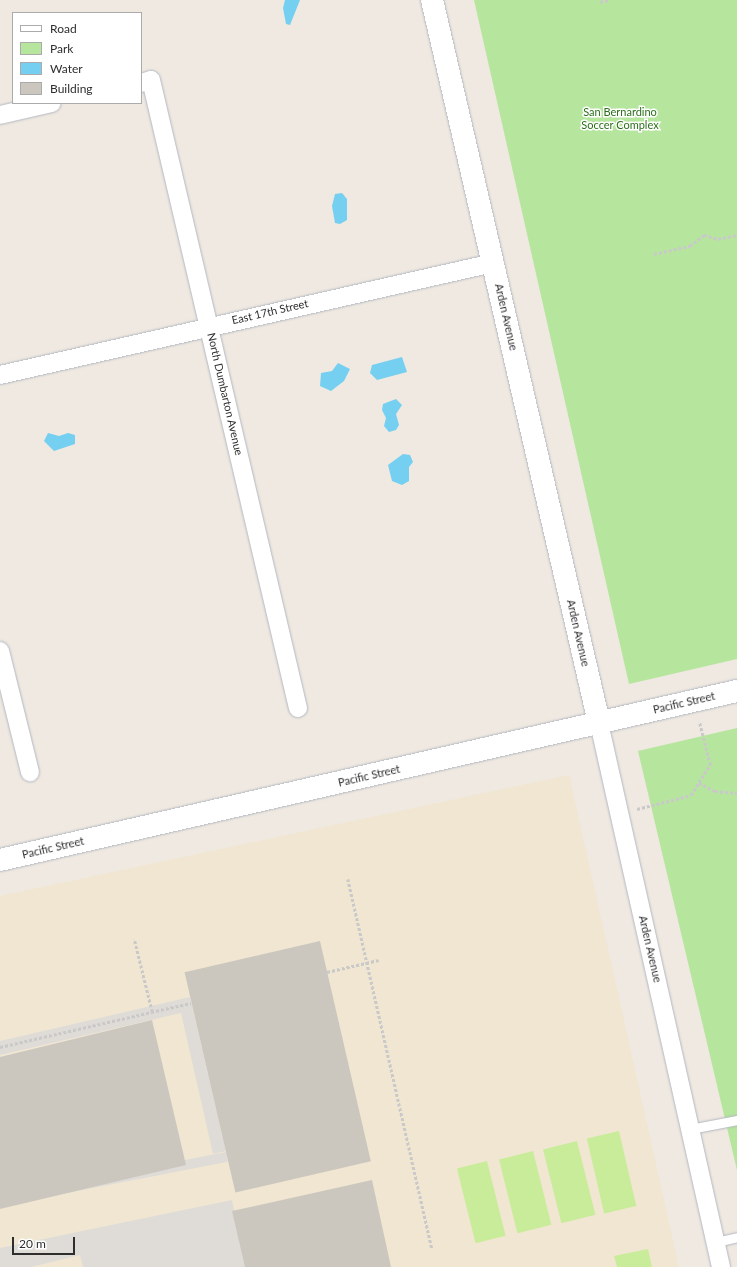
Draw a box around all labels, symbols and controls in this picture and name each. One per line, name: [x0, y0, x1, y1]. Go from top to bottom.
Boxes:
legend: [12, 12, 142, 104]
text: Road: [50, 21, 77, 36]
text: Park: [50, 41, 73, 56]
text: Water: [50, 61, 83, 76]
text: Building: [50, 81, 93, 96]
park label: San Bernardino Soccer Complex: [581, 106, 659, 132]
street label: Arden Avenue: [492, 282, 520, 352]
street label: East 17th Street: [231, 297, 309, 327]
street label: North Dumbarton Avenue: [204, 331, 246, 457]
street label: Arden Avenue: [564, 598, 592, 668]
street label: Pacific Street: [652, 689, 716, 717]
street label: Pacific Street: [337, 762, 401, 790]
street label: Pacific Street: [21, 834, 85, 862]
street label: Arden Avenue: [636, 914, 664, 984]
scale bar: [14, 1229, 77, 1255]
text: 20 m: [19, 1236, 46, 1251]

